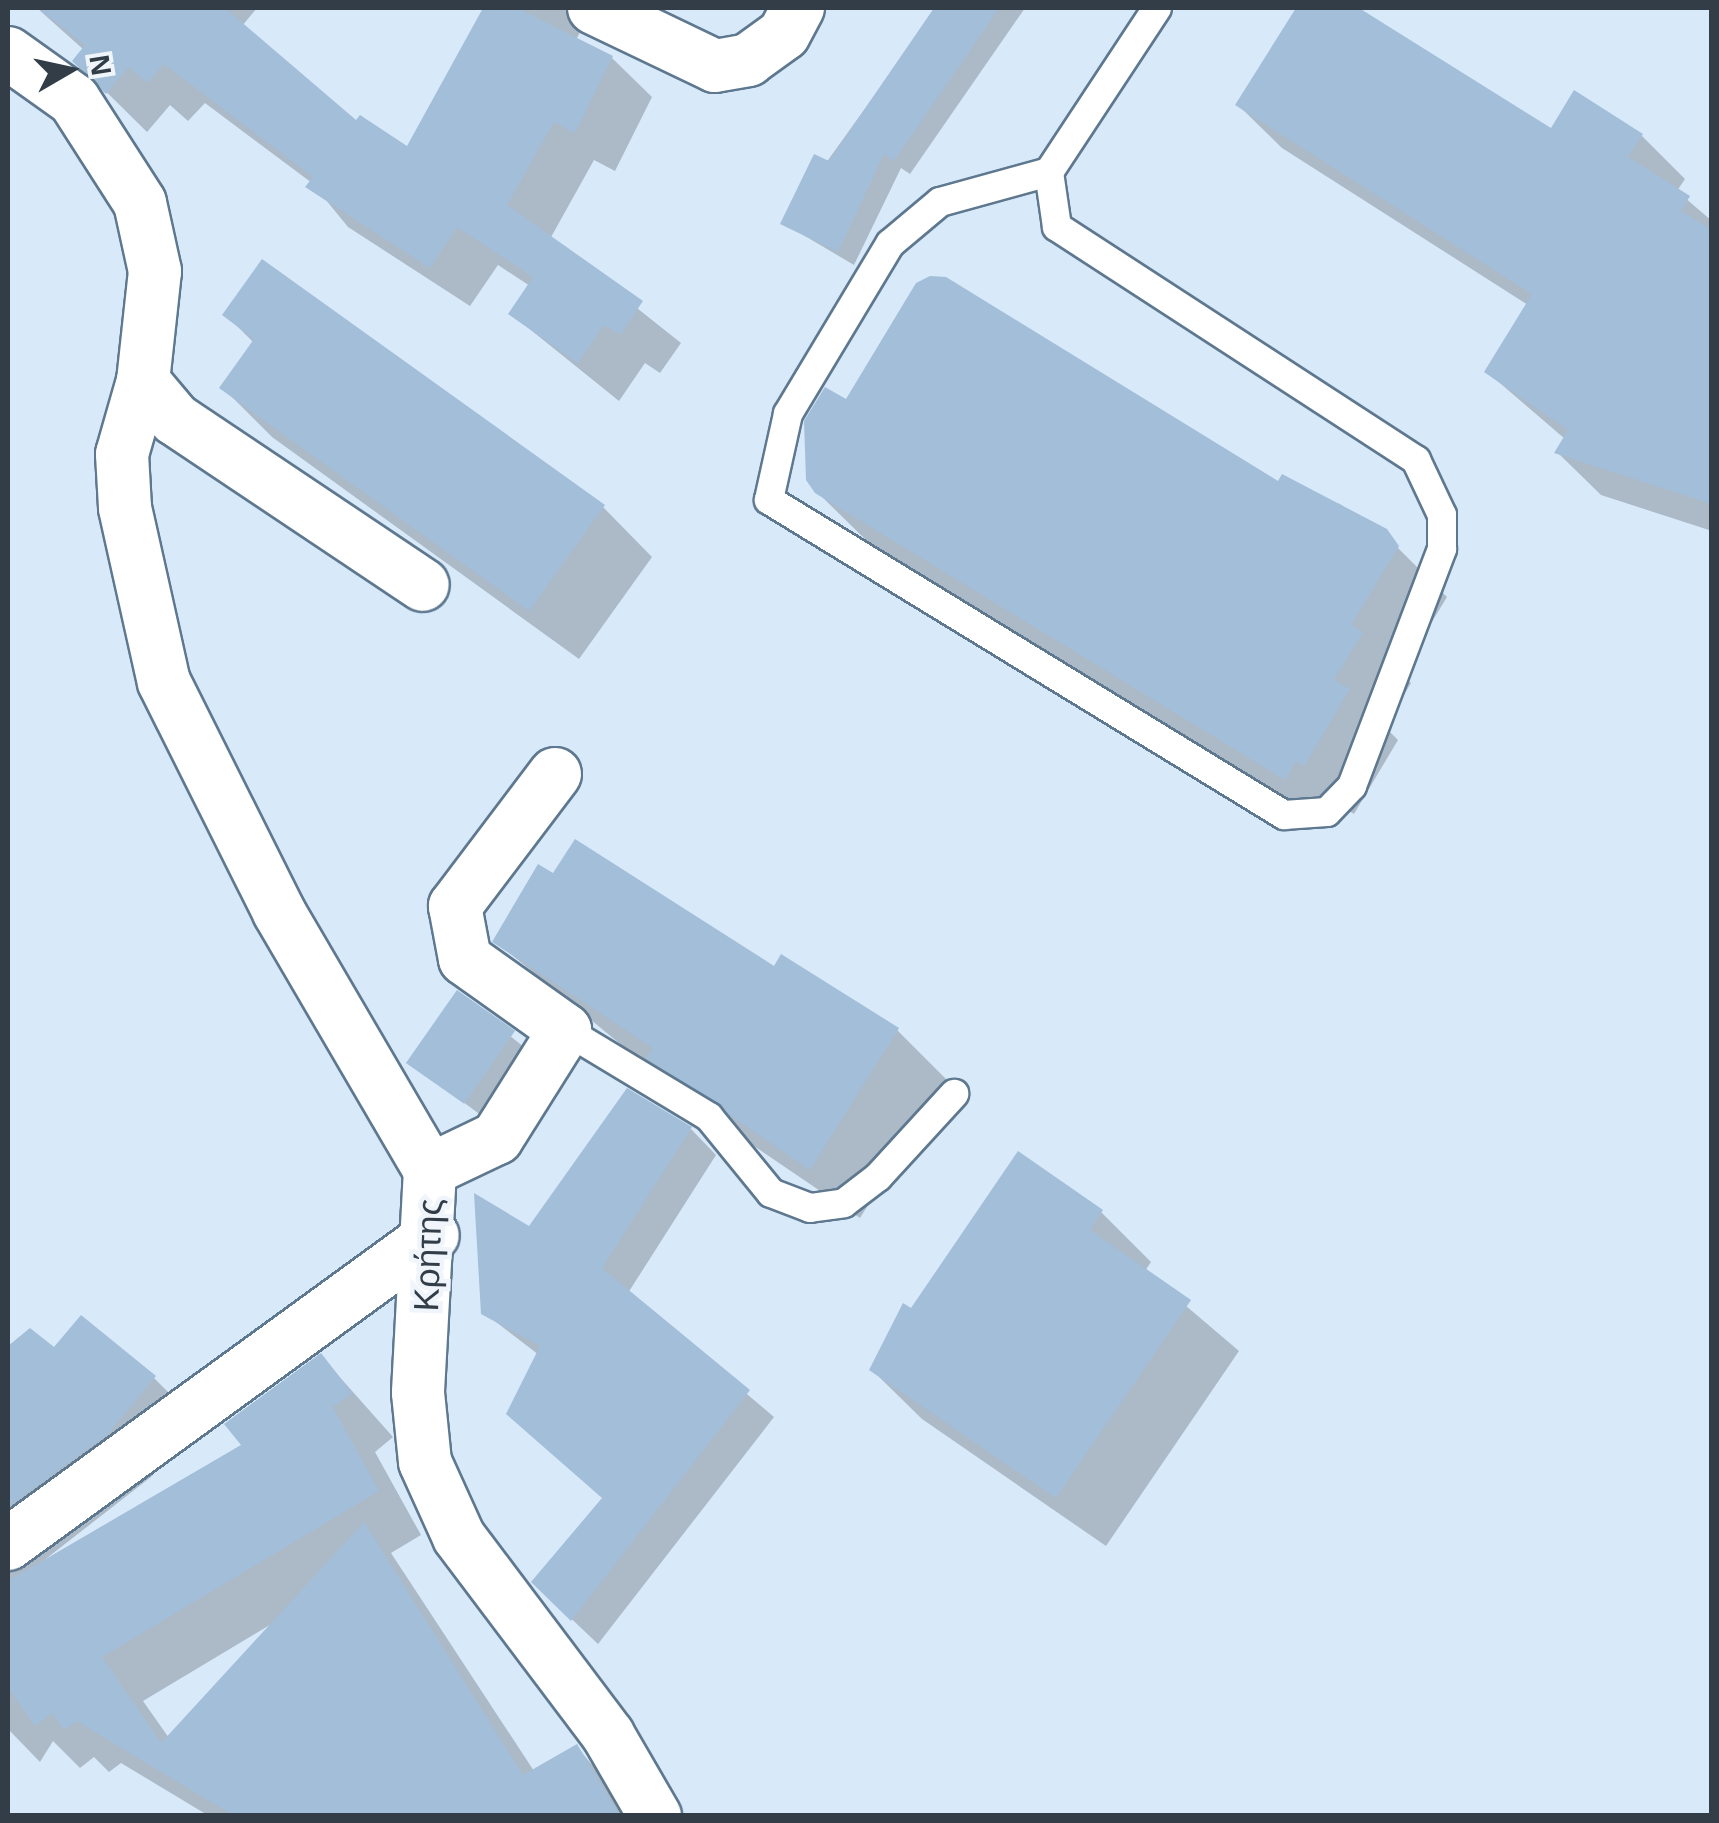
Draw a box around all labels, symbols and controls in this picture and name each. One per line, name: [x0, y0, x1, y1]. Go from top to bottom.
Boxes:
north arrow: [20, 20, 120, 120]
text: N: [83, 53, 117, 78]
street label: Κρήτης: [405, 1198, 451, 1312]

